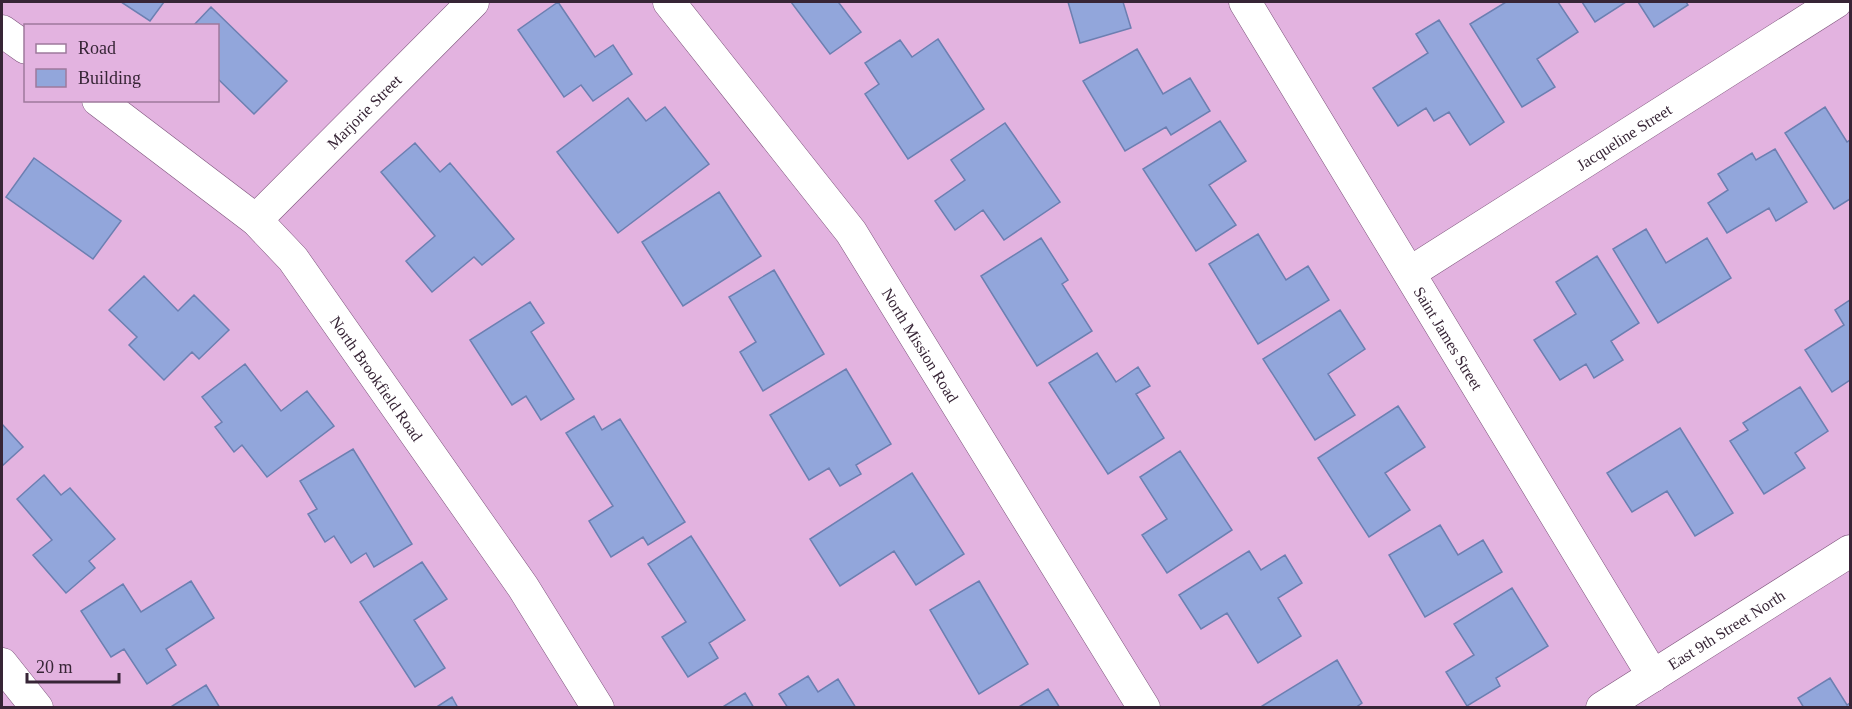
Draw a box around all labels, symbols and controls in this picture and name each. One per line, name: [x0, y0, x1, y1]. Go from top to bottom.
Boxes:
legend: [24, 24, 219, 102]
text: Road: [78, 38, 116, 58]
text: Building: [78, 68, 141, 88]
street label: Marjorie Street: [324, 71, 405, 152]
street label: Jacqueline Street: [1573, 100, 1675, 173]
street label: Saint James Street: [1411, 284, 1486, 393]
street label: North Mission Road: [879, 285, 962, 405]
street label: North Brookfield Road: [327, 313, 426, 444]
street label: East 9th Street North: [1665, 586, 1788, 673]
scale bar: [27, 646, 118, 684]
text: 20 m: [36, 657, 73, 677]

